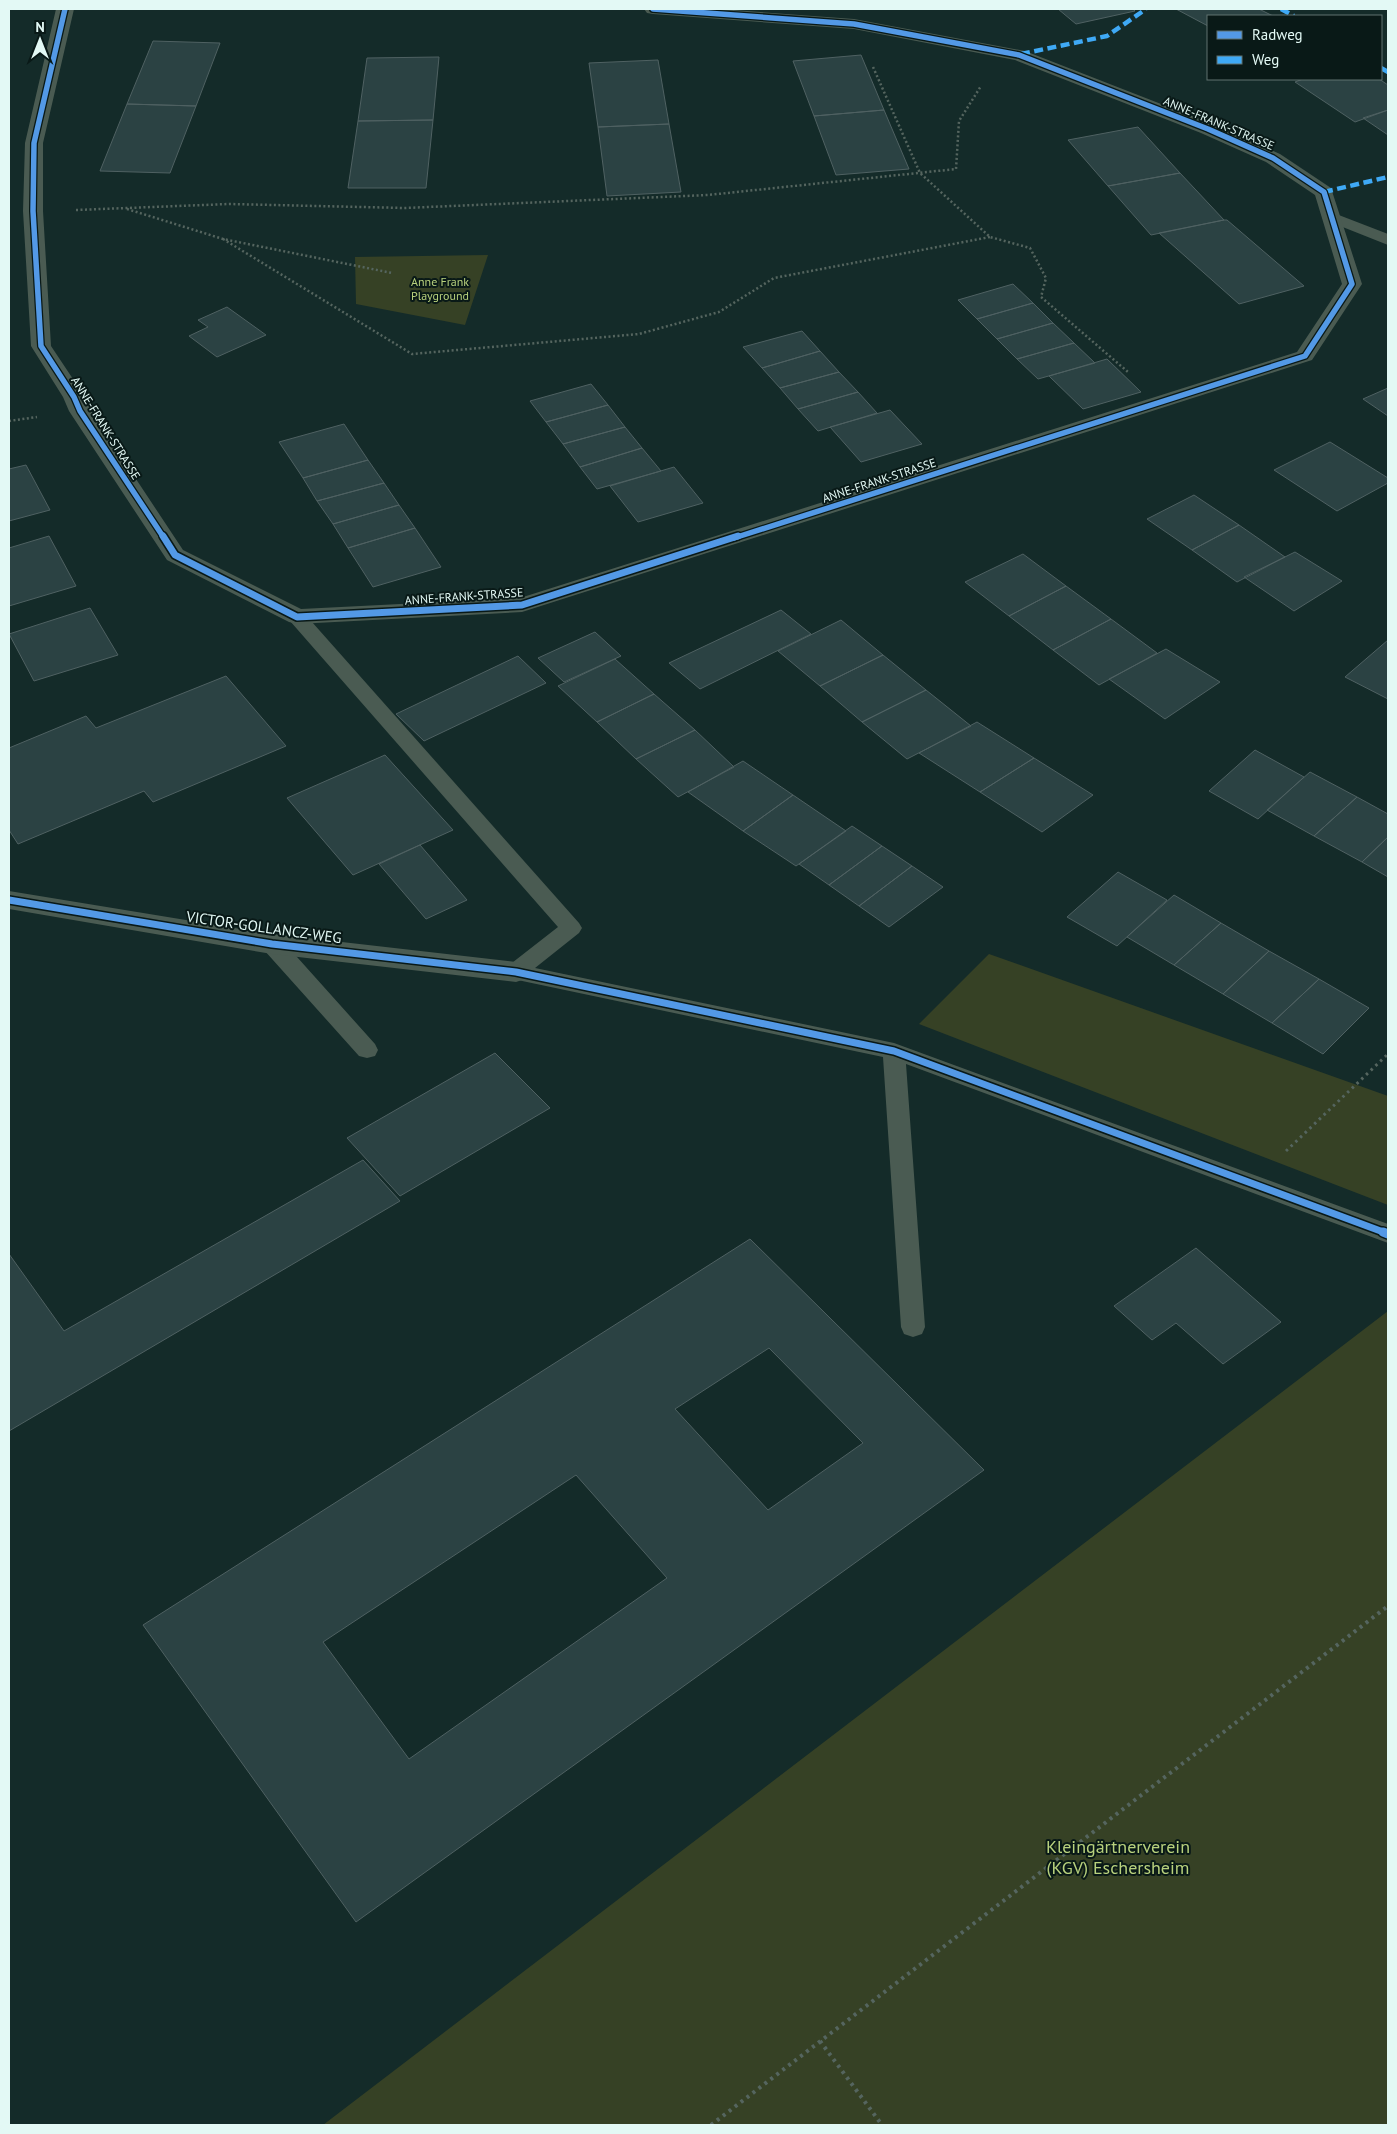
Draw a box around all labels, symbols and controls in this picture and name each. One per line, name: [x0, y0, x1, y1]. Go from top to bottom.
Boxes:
north arrow: [15, 15, 65, 65]
legend: [1207, 15, 1382, 80]
text: N: [35, 18, 45, 36]
text: Radweg: [1252, 25, 1303, 44]
text: Weg: [1252, 50, 1279, 69]
street label: ANNE-FRANK-STRASSE: [1161, 93, 1277, 153]
park label: Anne Frank Playground: [411, 274, 469, 303]
street label: ANNE-FRANK-STRASSE: [68, 374, 144, 482]
street label: ANNE-FRANK-STRASSE: [820, 455, 938, 505]
street label: ANNE-FRANK-STRASSE: [404, 584, 524, 608]
street label: VICTOR-GOLLANCZ-WEG: [184, 907, 343, 947]
park label: Kleingärtnerverein (KGV) Eschersheim: [1046, 1835, 1190, 1879]

